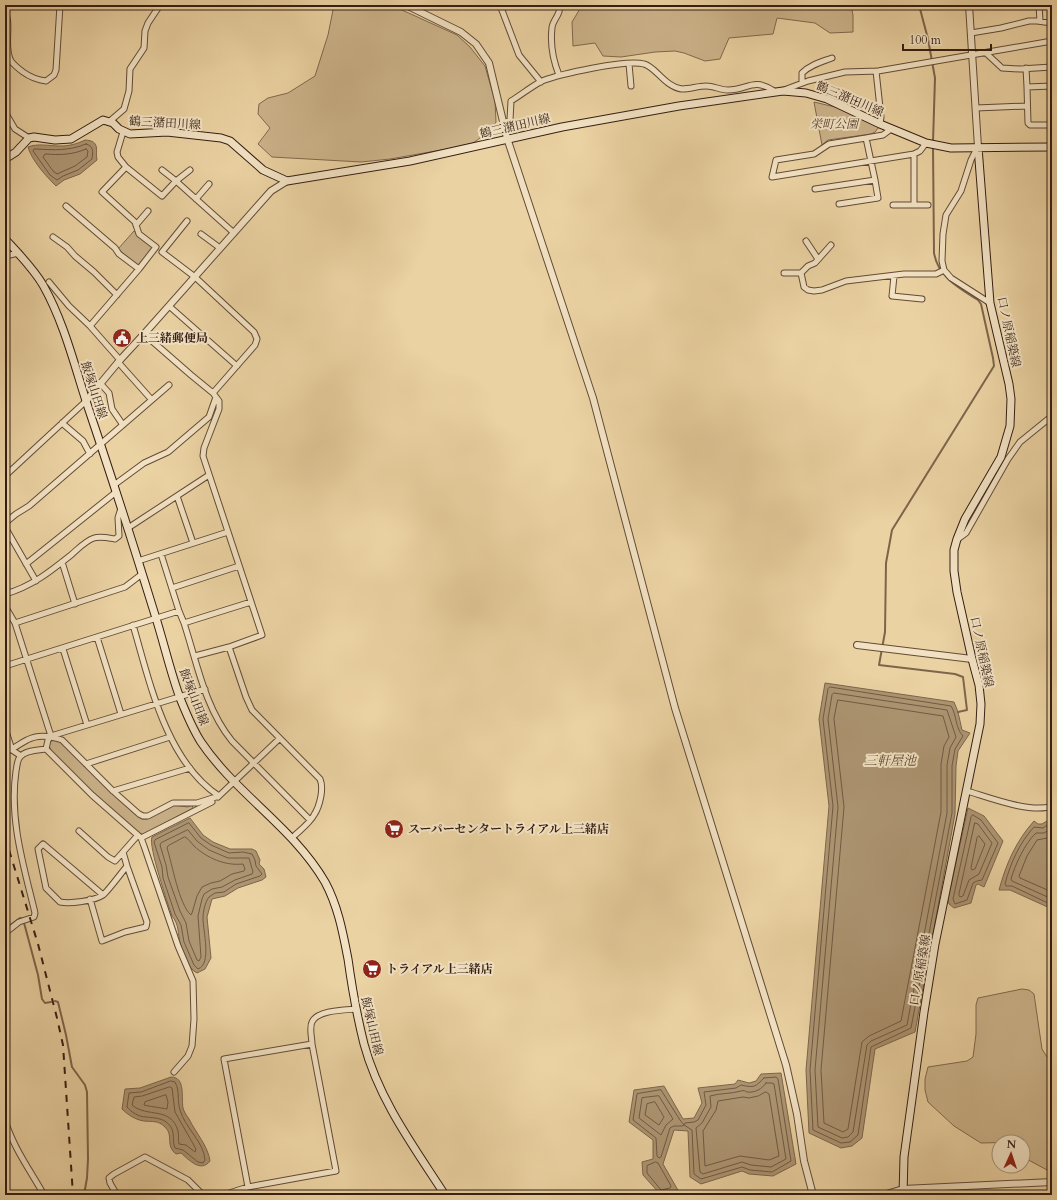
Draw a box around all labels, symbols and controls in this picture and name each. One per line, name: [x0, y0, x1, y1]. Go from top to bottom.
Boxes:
scale bar: [903, 26, 991, 52]
text: 100 m: [909, 32, 942, 48]
street label: 鶴三潴田川線: [814, 78, 886, 120]
street label: 鶴三潴田川線: [478, 110, 552, 142]
street label: 鶴三潴田川線: [129, 113, 201, 133]
park label: 栄町公園: [810, 116, 860, 132]
street label: 口ノ原稲築線: [994, 295, 1024, 369]
public building icon: 上三緒郵便局: [111, 327, 133, 349]
place label: 上三緒郵便局: [136, 330, 208, 346]
street label: 飯塚山田線: [77, 359, 111, 421]
street label: 口ノ原稲築線: [967, 615, 997, 689]
street label: 飯塚山田線: [176, 666, 212, 728]
water label: 三軒屋池: [864, 752, 918, 770]
supermarket icon: スーパーセンタートライアル上三緒店: [383, 818, 405, 840]
place label: スーパーセンタートライアル上三緒店: [408, 821, 609, 837]
street label: 口ノ原稲築線: [906, 933, 934, 1007]
supermarket icon: トライアル上三緒店: [361, 958, 383, 980]
place label: トライアル上三緒店: [386, 961, 493, 977]
street label: 飯塚山田線: [357, 995, 387, 1057]
north arrow: [991, 1134, 1031, 1174]
text: N: [1006, 1137, 1017, 1152]

